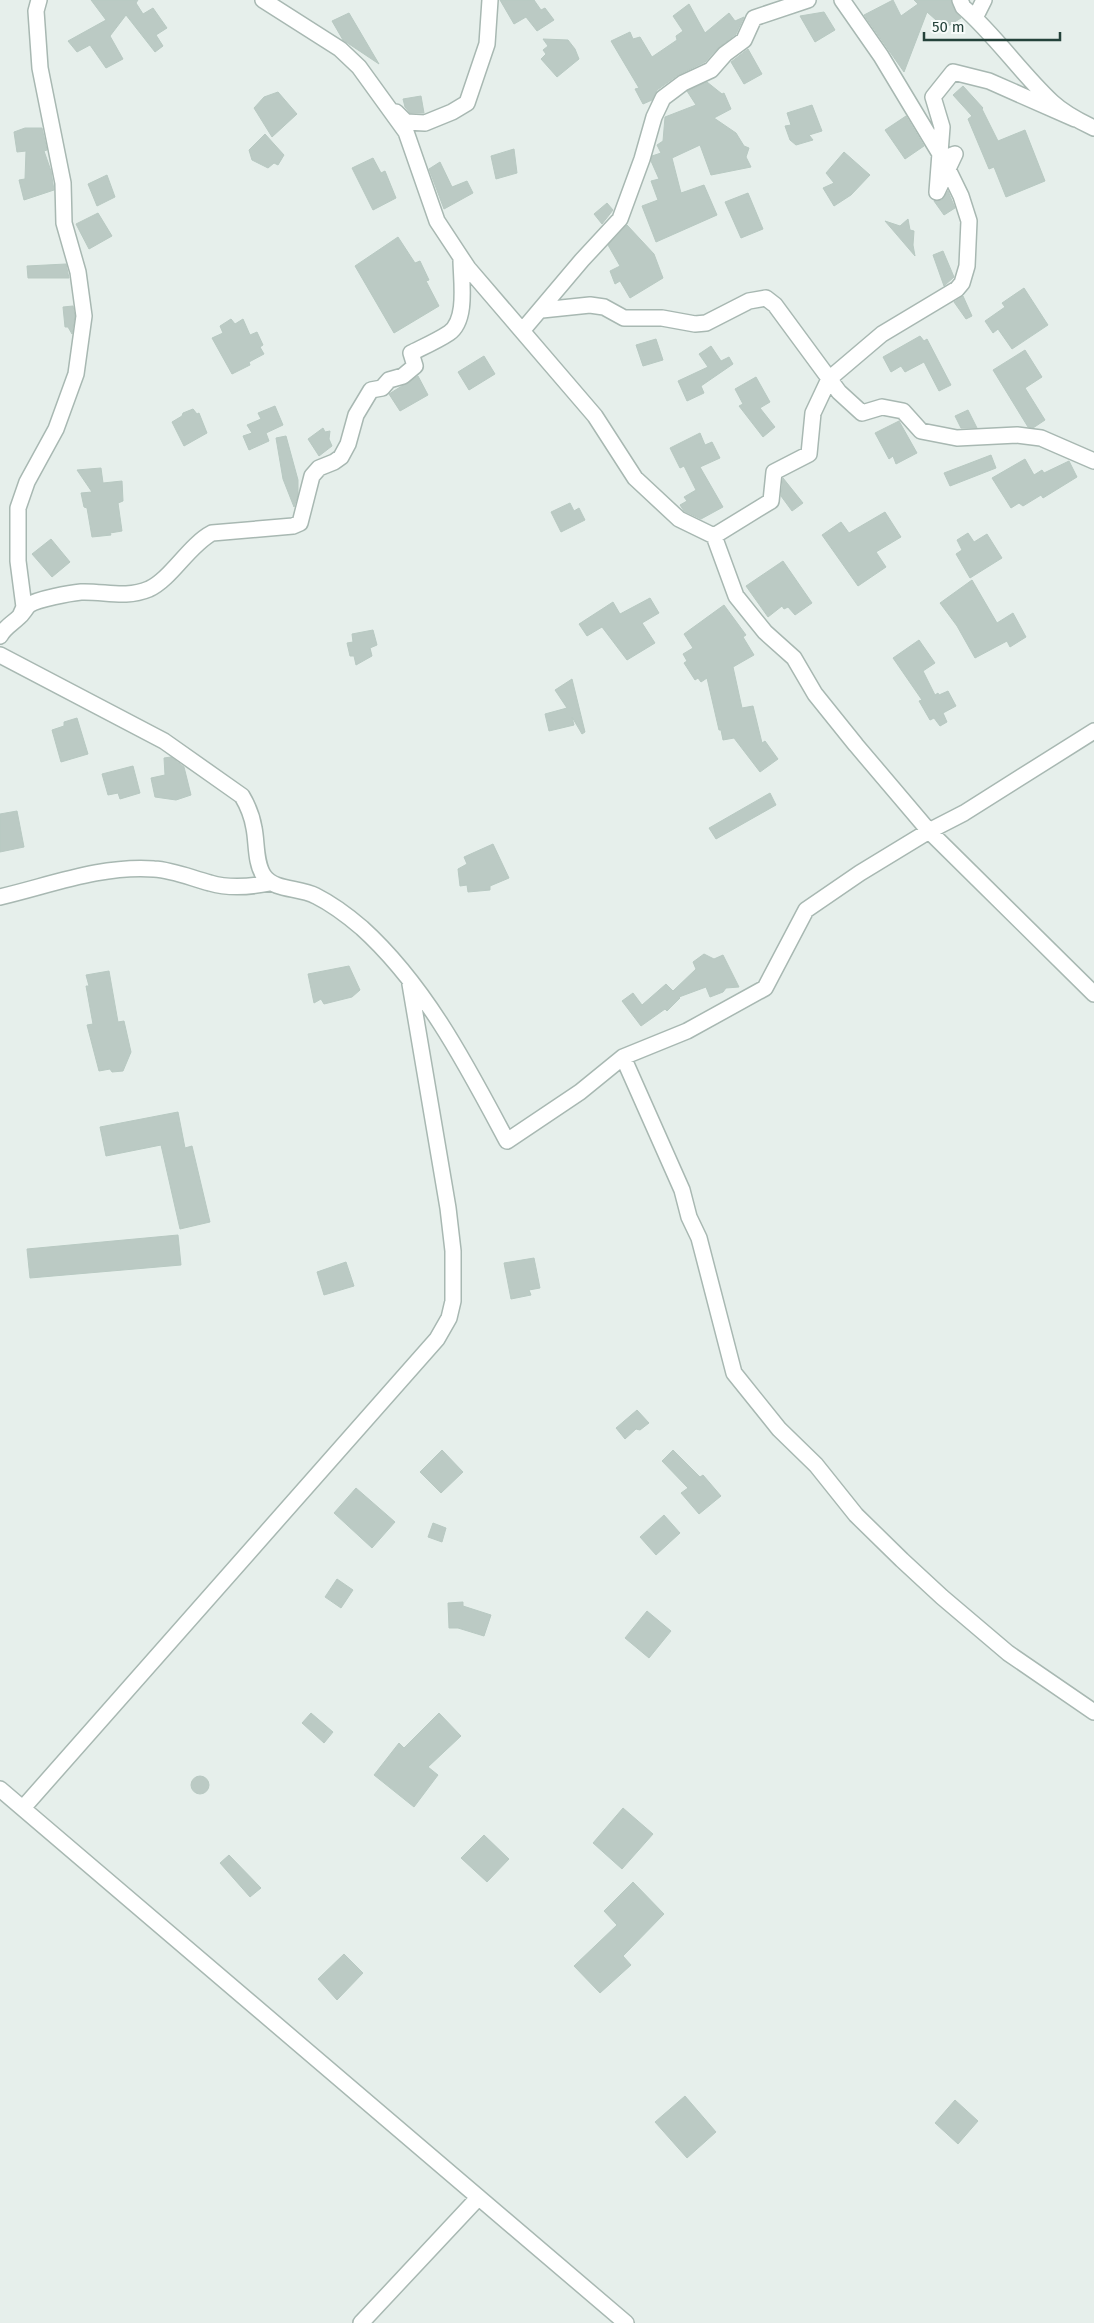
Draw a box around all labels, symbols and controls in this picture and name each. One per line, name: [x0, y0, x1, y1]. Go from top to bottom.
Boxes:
scale bar: [924, 10, 1060, 42]
text: 50 m: [932, 18, 965, 36]

